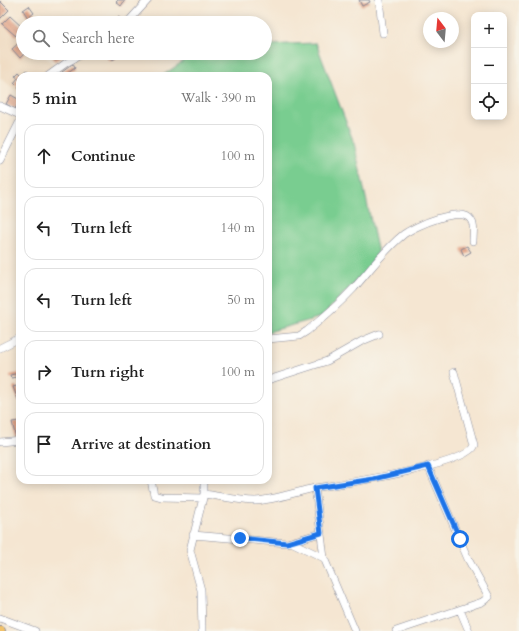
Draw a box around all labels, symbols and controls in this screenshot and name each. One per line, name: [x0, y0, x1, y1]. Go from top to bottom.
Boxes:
north arrow: [423, 12, 459, 48]
map controls: [471, 12, 507, 120]
button: +: [471, 12, 507, 48]
search box: [16, 16, 272, 60]
icon: search: [30, 27, 52, 49]
text: Search here: [62, 28, 135, 48]
button: −: [471, 48, 507, 84]
button: locate: [471, 84, 507, 120]
text: 5 min: [32, 87, 77, 110]
text: Walk · 390 m: [181, 89, 256, 107]
icon: ahead: [33, 145, 55, 167]
text: Continue: [71, 146, 136, 166]
text: 100 m: [221, 147, 255, 165]
icon: left: [33, 217, 55, 239]
text: Turn left: [71, 218, 132, 238]
text: 140 m: [221, 219, 255, 237]
icon: left: [33, 289, 55, 311]
text: Turn left: [71, 290, 132, 310]
text: 50 m: [227, 291, 255, 309]
icon: right: [33, 361, 55, 383]
text: Turn right: [71, 362, 144, 382]
text: 100 m: [221, 363, 255, 381]
icon: arrive: [33, 433, 55, 455]
text: Arrive at destination: [71, 434, 211, 454]
route end: [231, 529, 249, 547]
route start: [451, 530, 469, 548]

